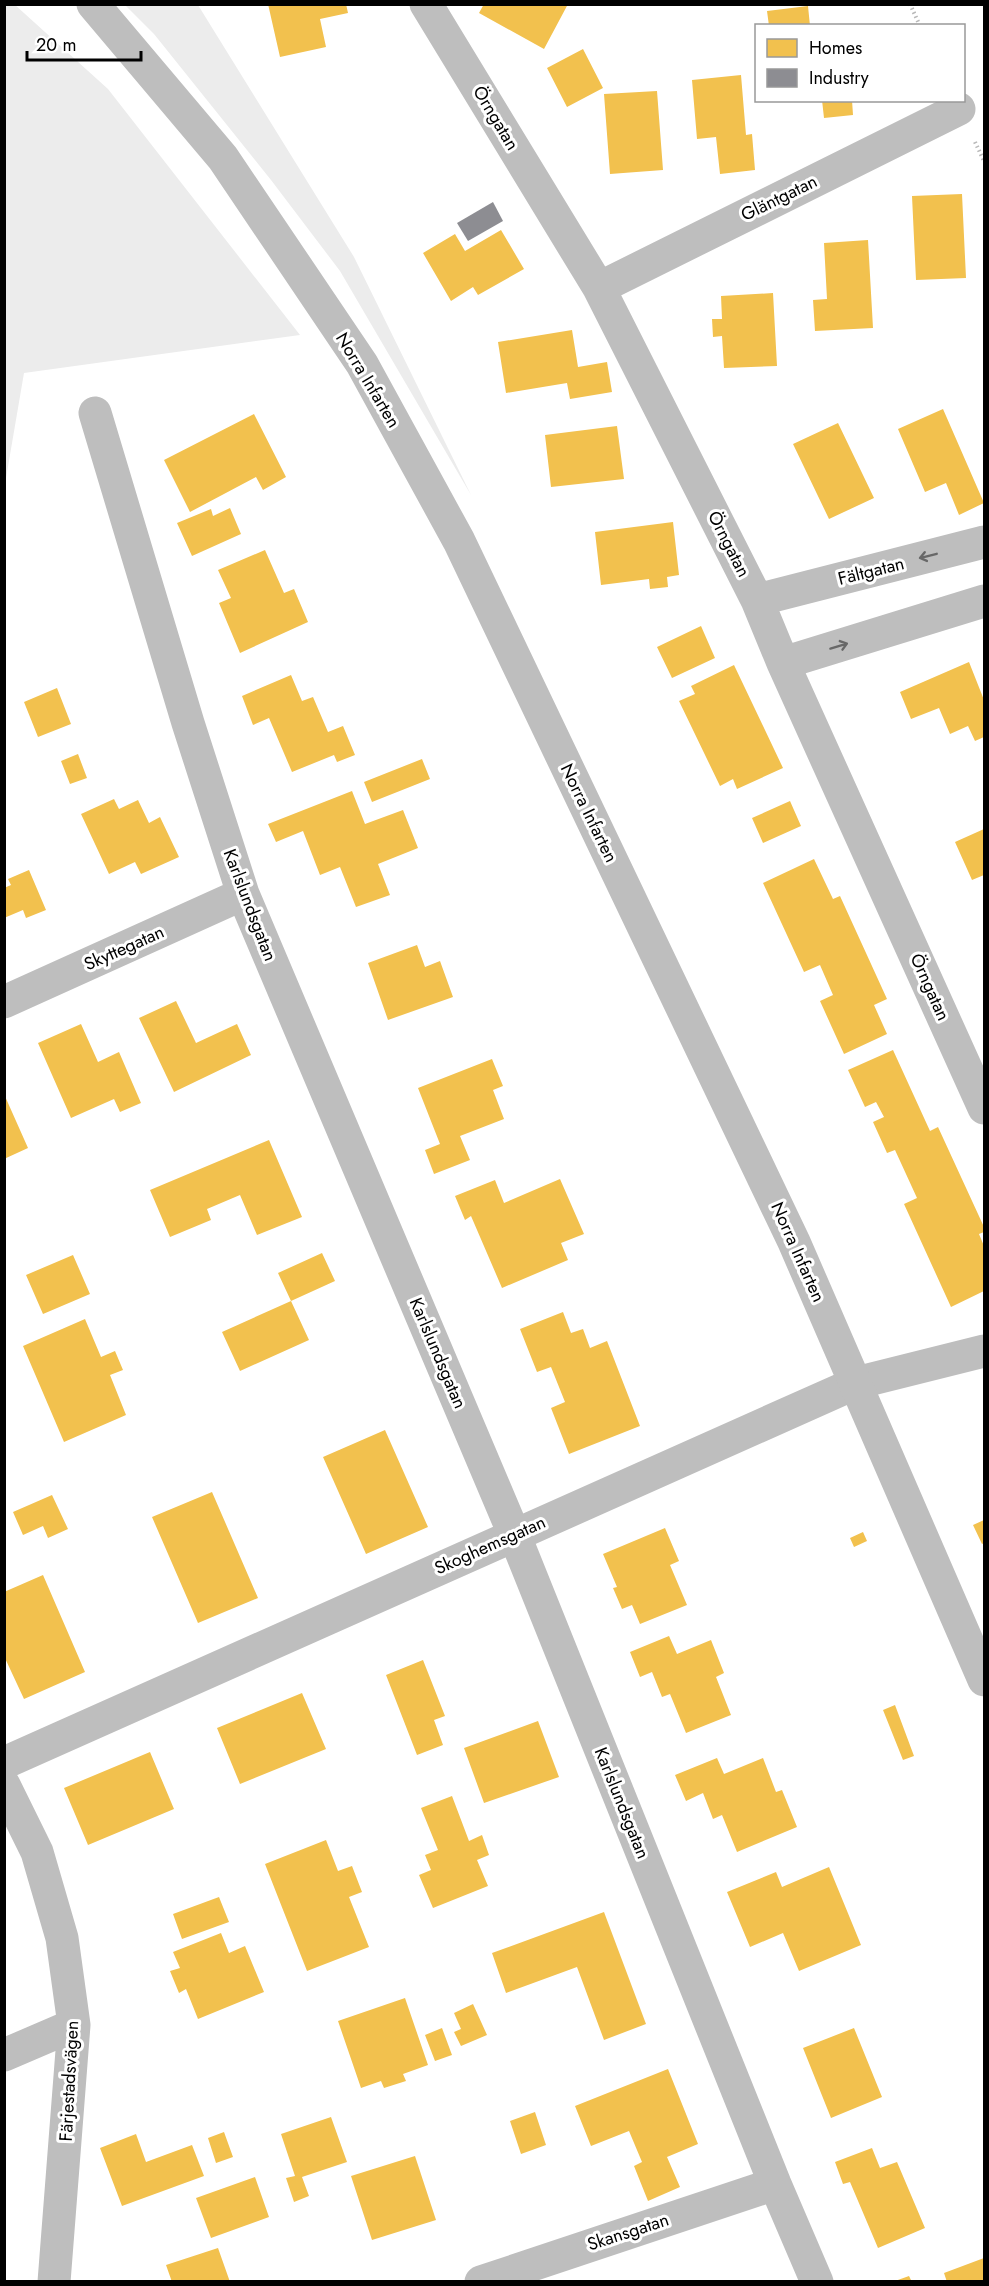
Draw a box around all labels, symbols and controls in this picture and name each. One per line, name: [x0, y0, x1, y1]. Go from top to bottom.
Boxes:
scale bar: [27, 24, 141, 62]
legend: [755, 24, 965, 102]
text: 20 m: [36, 32, 76, 58]
text: Homes: [809, 35, 862, 61]
text: Industry: [809, 65, 869, 91]
street label: Örngatan: [467, 81, 525, 155]
street label: Gläntgatan: [736, 168, 822, 228]
street label: Norra Infarten: [329, 327, 407, 433]
street label: Örngatan: [701, 506, 757, 582]
street label: Fältgatan: [835, 550, 907, 592]
one-way arrow: [919, 551, 938, 562]
one-way arrow: [829, 640, 848, 651]
street label: Norra Infarten: [554, 759, 624, 867]
street label: Karlslundsgatan: [217, 845, 283, 965]
street label: Skyttegatan: [80, 919, 168, 977]
street label: Örngatan: [904, 949, 956, 1025]
street label: Norra Infarten: [764, 1198, 832, 1306]
street label: Karlslundsgatan: [403, 1293, 473, 1413]
street label: Skoghemsgatan: [430, 1509, 550, 1581]
street label: Karlslundsgatan: [588, 1743, 656, 1863]
street label: Färjestadsvägen: [53, 2020, 85, 2142]
street label: Skansgatan: [584, 2207, 672, 2257]

